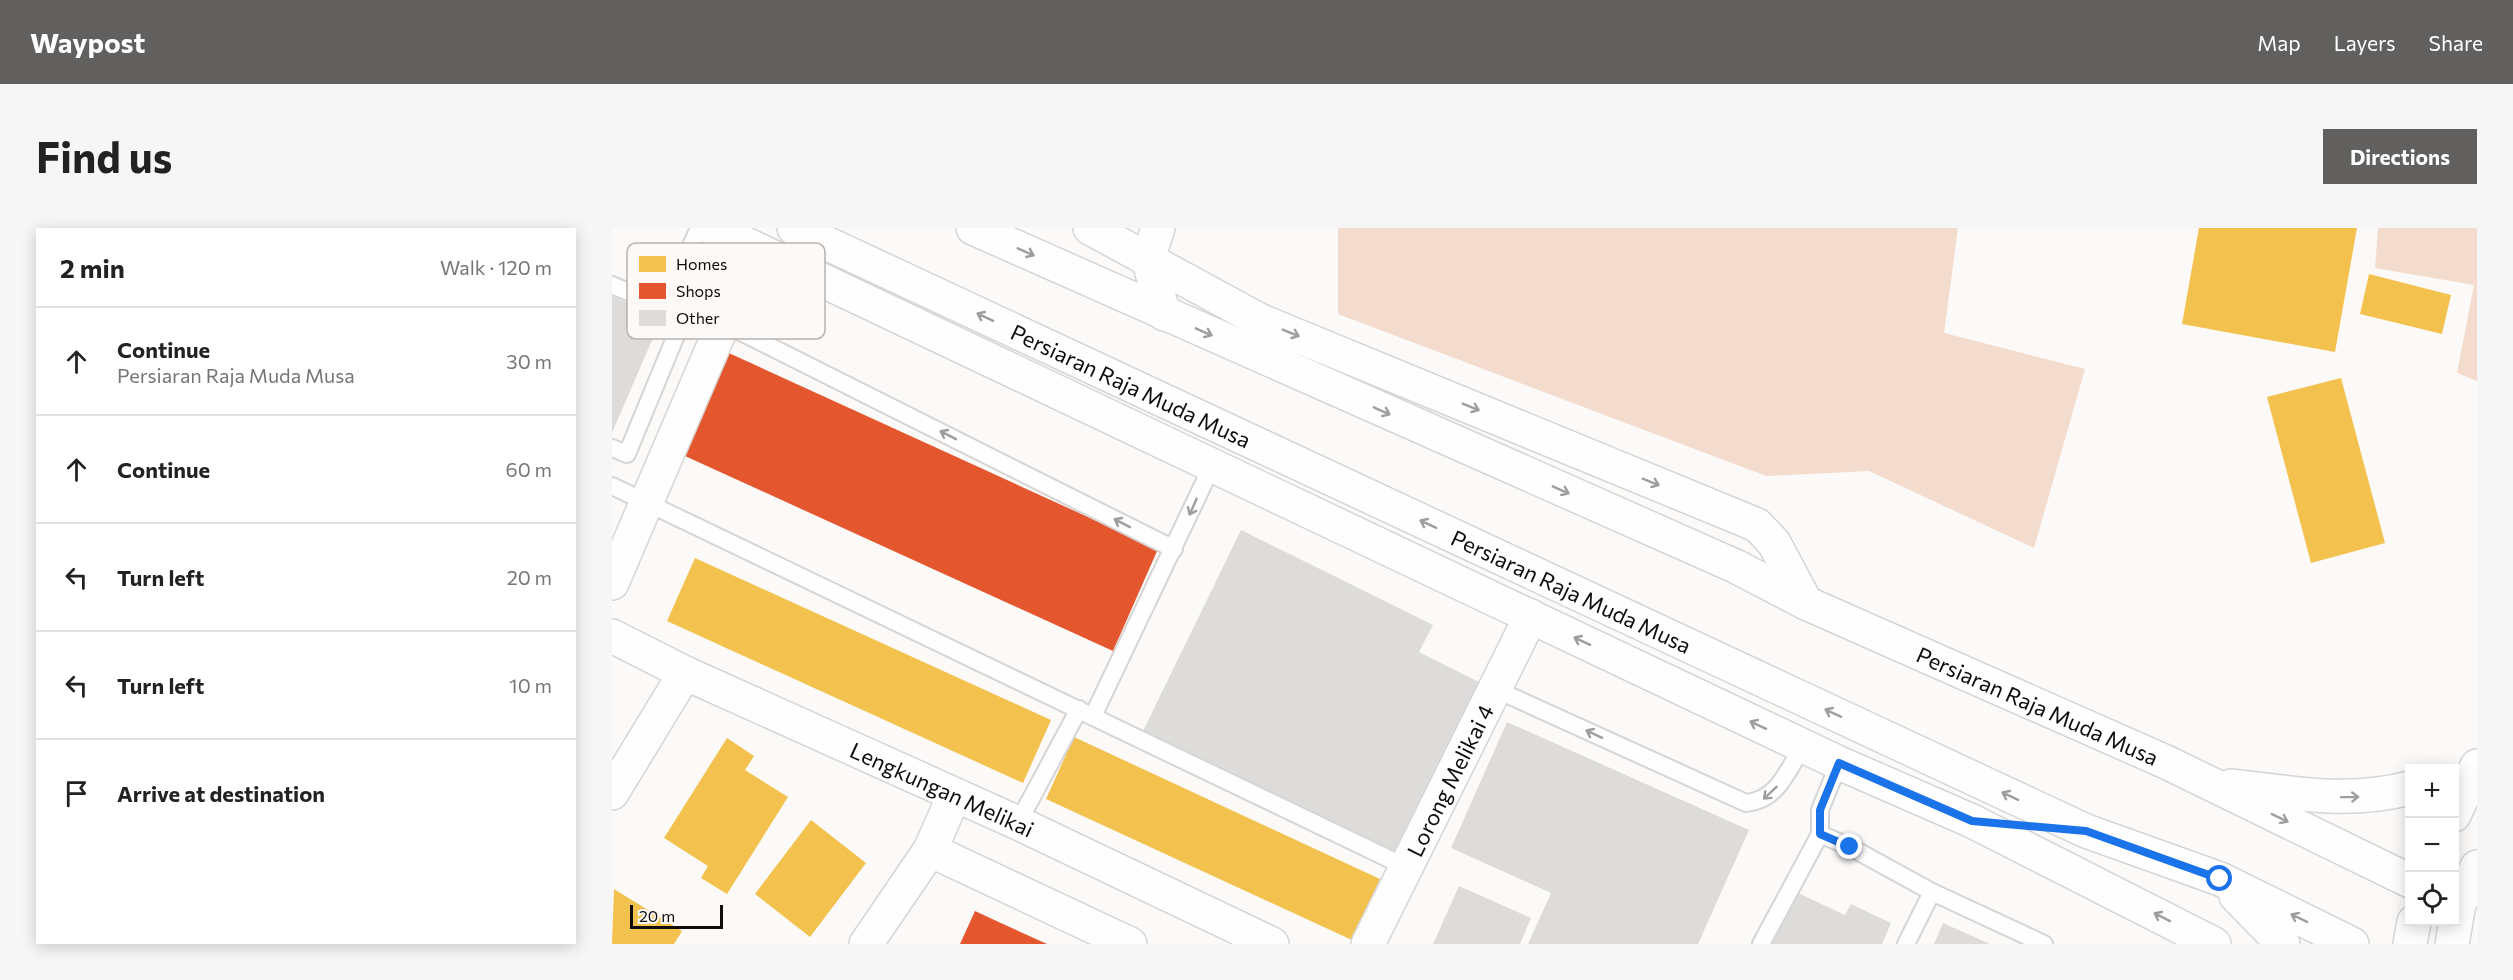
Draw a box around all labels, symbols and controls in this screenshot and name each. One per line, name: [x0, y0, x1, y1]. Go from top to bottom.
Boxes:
text: Waypost: [30, 25, 145, 59]
text: Map: [2257, 30, 2301, 55]
text: Layers: [2334, 30, 2396, 55]
text: Share: [2429, 30, 2483, 55]
button: Directions: [2323, 129, 2477, 184]
text: Find us: [36, 130, 172, 182]
legend: [627, 243, 825, 339]
one-way arrow: [1017, 247, 1035, 258]
text: 2 min: [60, 252, 125, 283]
text: Homes: [676, 254, 727, 273]
text: Walk · 120 m: [440, 255, 552, 279]
text: Shops: [676, 281, 721, 300]
text: Other: [676, 308, 720, 327]
one-way arrow: [976, 311, 994, 322]
street label: Persiaran Raja Muda Musa: [1007, 318, 1255, 453]
one-way arrow: [1195, 326, 1213, 338]
one-way arrow: [1281, 328, 1299, 339]
text: Continue: [117, 336, 210, 363]
icon: ahead: [60, 345, 93, 378]
text: 30 m: [506, 349, 552, 373]
text: Persiaran Raja Muda Musa: [117, 363, 355, 387]
one-way arrow: [1461, 402, 1480, 413]
one-way arrow: [1373, 406, 1391, 418]
one-way arrow: [939, 429, 957, 441]
icon: ahead: [60, 453, 93, 486]
text: Continue: [117, 456, 210, 483]
text: 60 m: [506, 457, 552, 481]
one-way arrow: [1642, 477, 1660, 488]
one-way arrow: [1551, 485, 1569, 496]
one-way arrow: [1187, 498, 1199, 516]
one-way arrow: [1114, 516, 1132, 528]
one-way arrow: [1419, 518, 1437, 529]
street label: Persiaran Raja Muda Musa: [1447, 523, 1696, 658]
icon: left: [60, 561, 93, 594]
text: Turn left: [117, 564, 204, 591]
text: 20 m: [507, 565, 552, 589]
one-way arrow: [1574, 634, 1592, 646]
street label: Persiaran Raja Muda Musa: [1913, 640, 2163, 771]
icon: left: [60, 669, 93, 702]
text: Turn left: [117, 672, 204, 699]
text: 10 m: [509, 673, 552, 697]
street label: Lorong Melikai 4: [1400, 700, 1499, 861]
one-way arrow: [1824, 707, 1842, 719]
one-way arrow: [1750, 718, 1768, 730]
one-way arrow: [1585, 727, 1603, 739]
street label: Lengkungan Melikai: [846, 736, 1039, 842]
map controls: [2405, 764, 2459, 926]
button: +: [2405, 764, 2459, 818]
icon: arrive: [60, 777, 93, 810]
text: Arrive at destination: [117, 780, 325, 807]
one-way arrow: [1763, 785, 1778, 800]
one-way arrow: [2001, 789, 2019, 801]
one-way arrow: [2340, 791, 2360, 803]
one-way arrow: [2271, 812, 2289, 824]
button: −: [2405, 818, 2459, 872]
route end: [1836, 833, 1862, 859]
route start: [2206, 865, 2232, 891]
button: locate: [2405, 872, 2459, 926]
scale bar: [630, 902, 723, 930]
text: 20 m: [639, 906, 675, 925]
one-way arrow: [2153, 911, 2171, 923]
one-way arrow: [2291, 912, 2309, 924]

